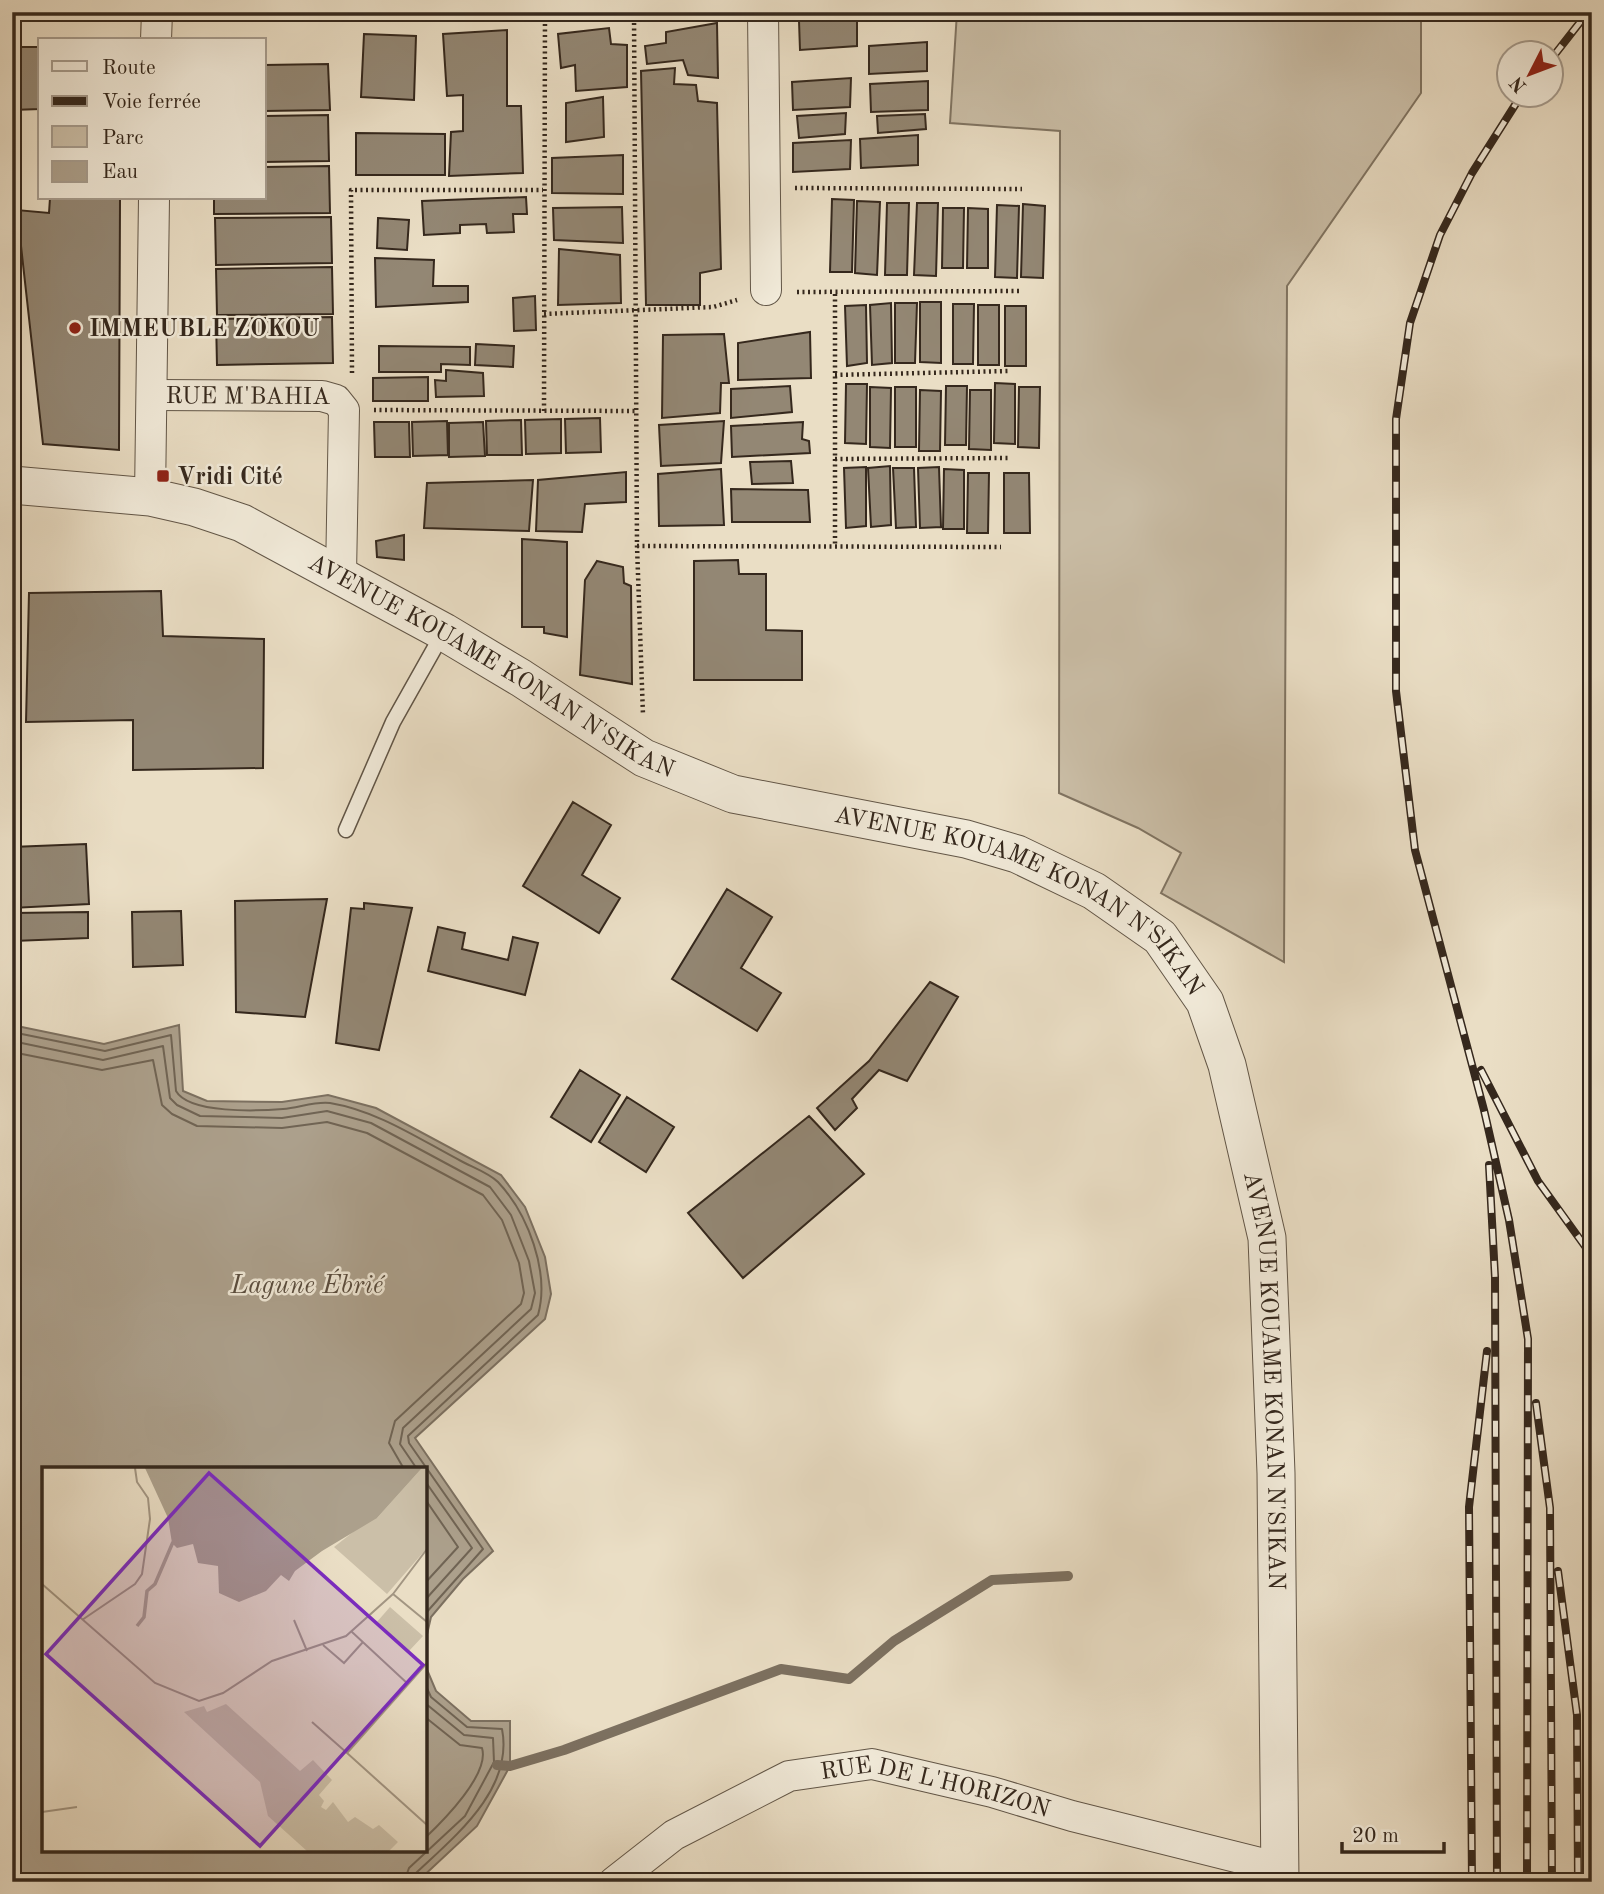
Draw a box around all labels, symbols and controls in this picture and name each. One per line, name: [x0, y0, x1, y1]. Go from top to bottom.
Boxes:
legend: [38, 38, 266, 200]
north arrow: [1496, 38, 1566, 108]
text: Route: [102, 58, 156, 79]
text: N: [1507, 72, 1531, 95]
text: Voie ferrée: [102, 92, 201, 113]
text: Parc: [102, 128, 144, 149]
text: Eau: [102, 162, 138, 183]
place label: IMMEUBLE ZOKOU: [89, 318, 320, 342]
marker: IMMEUBLE ZOKOU: [67, 320, 83, 336]
street label: RUE M'BAHIA: [165, 385, 331, 410]
place label: Vridi Cité: [177, 466, 283, 490]
marker: Vridi Cité: [155, 468, 171, 484]
street label: AVENUE KOUAME KONAN N'SIKAN: [304, 551, 677, 783]
street label: AVENUE KOUAME KONAN N'SIKAN: [832, 804, 1207, 1001]
street label: AVENUE KOUAME KONAN N'SIKAN: [1238, 1169, 1287, 1590]
water label: Lagune Ébrié: [230, 1268, 386, 1299]
inset map: [42, 1467, 427, 1852]
street label: RUE DE L'HORIZON: [819, 1754, 1053, 1823]
scale bar: [1342, 1810, 1443, 1854]
text: 20 m: [1352, 1826, 1399, 1847]

